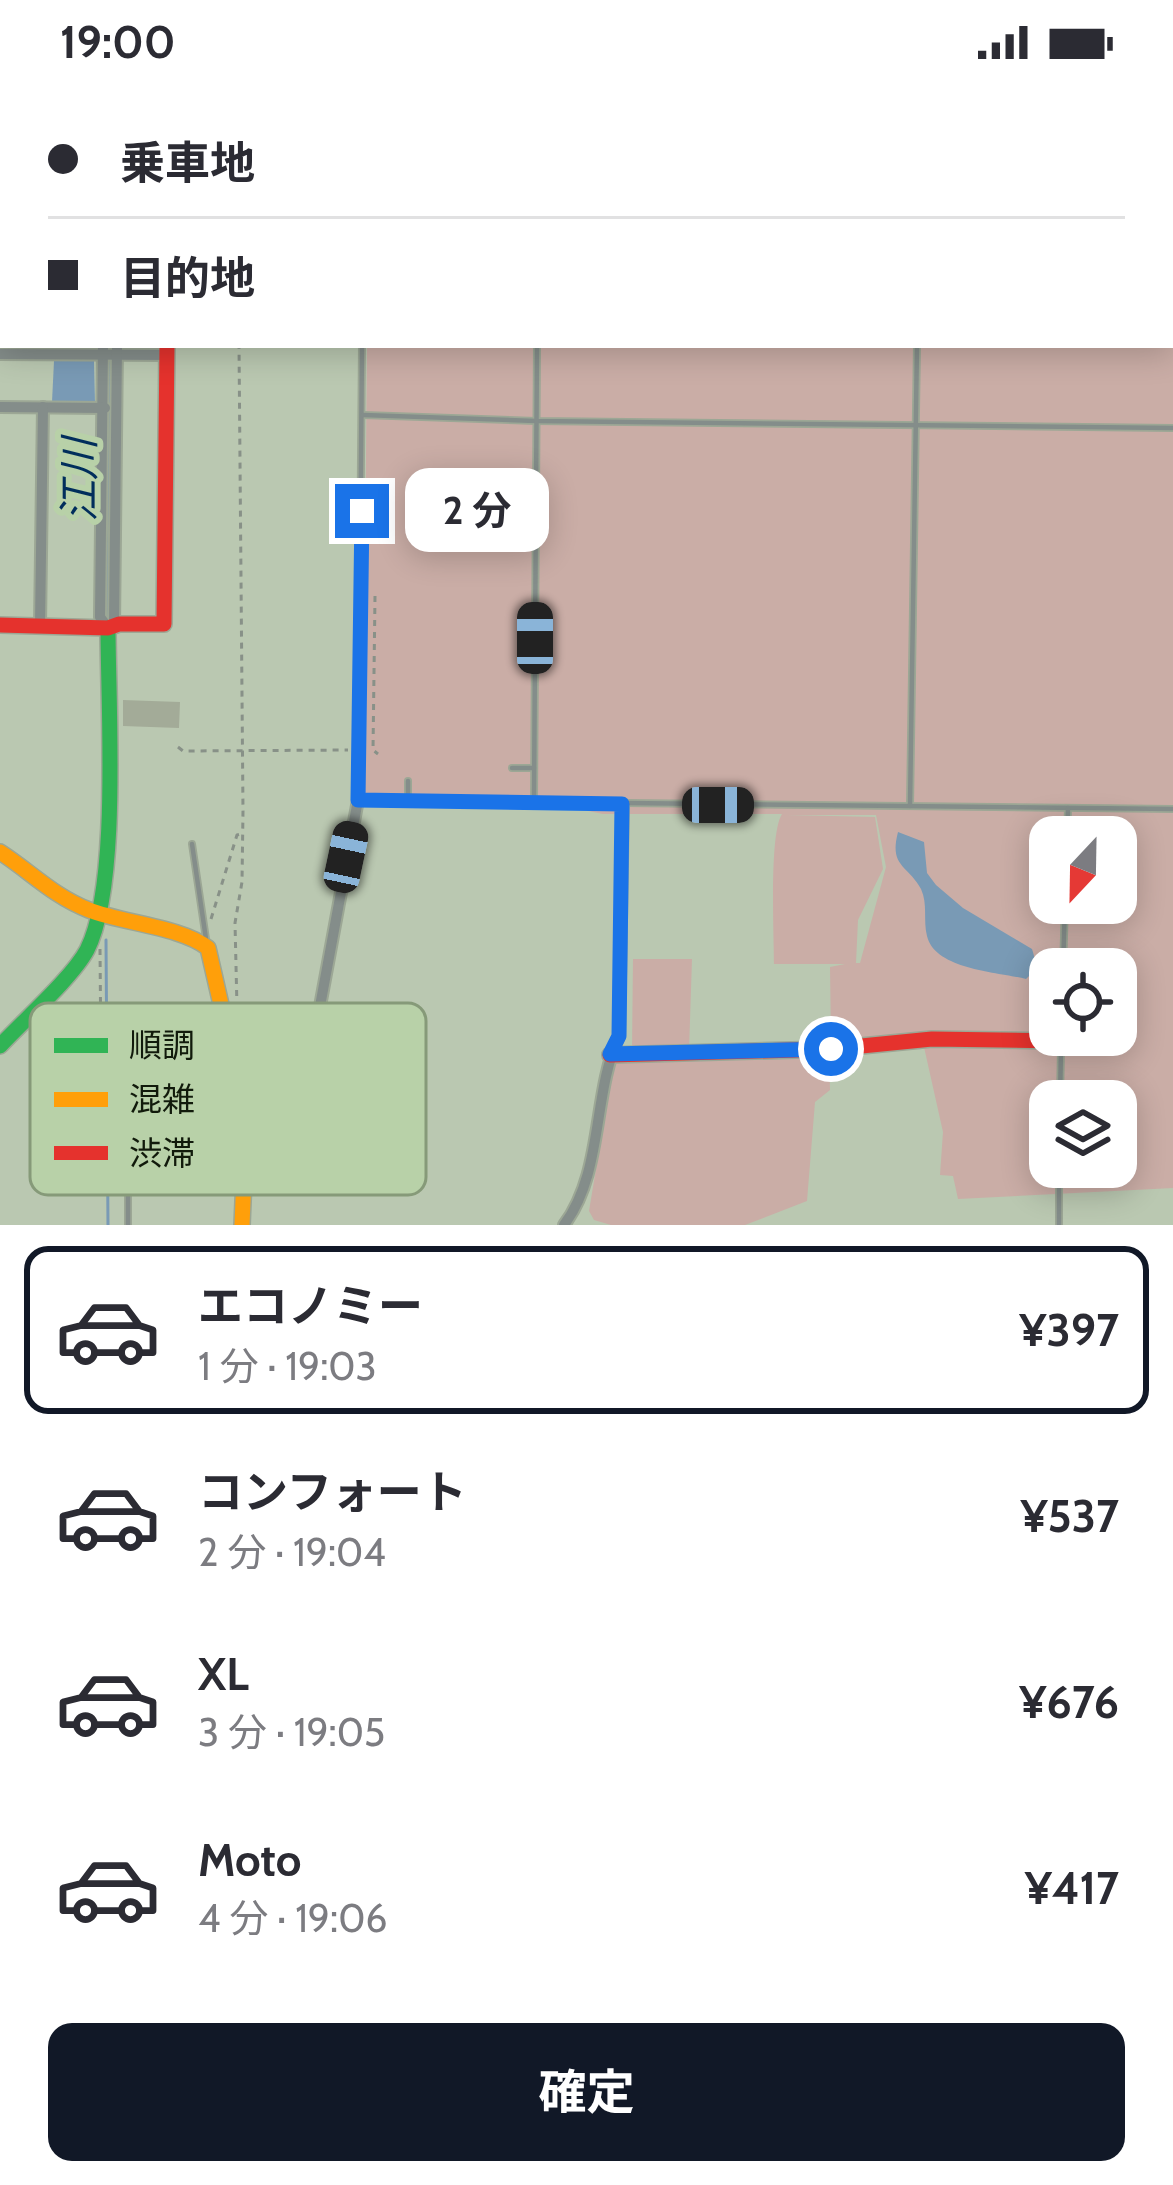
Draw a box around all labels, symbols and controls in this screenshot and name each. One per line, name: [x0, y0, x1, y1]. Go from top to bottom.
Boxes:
text: 19:00: [60, 15, 175, 69]
text: 乗車地: [120, 136, 255, 190]
text: 目的地: [120, 251, 255, 305]
water label: 江川: [53, 434, 105, 522]
callout: 2 分: [404, 469, 548, 553]
route end: [335, 484, 389, 538]
text: 2 分: [443, 486, 511, 534]
car: [517, 602, 553, 674]
car: [682, 787, 754, 823]
north arrow: [1029, 816, 1137, 924]
map controls: [1029, 816, 1137, 1188]
car: [321, 818, 371, 896]
button: locate: [1029, 948, 1137, 1056]
legend: [30, 1003, 426, 1195]
route start: [804, 1022, 858, 1076]
text: 順調: [129, 1025, 195, 1065]
text: 混雑: [129, 1079, 195, 1119]
button: layers: [1029, 1080, 1137, 1188]
text: 渋滞: [129, 1133, 195, 1173]
icon: car: [54, 1276, 162, 1384]
text: エコノミー: [198, 1279, 423, 1333]
text: ¥397: [1019, 1303, 1119, 1357]
text: 1 分 · 19:03: [198, 1342, 377, 1390]
icon: car: [54, 1462, 162, 1570]
text: コンフォート: [198, 1465, 467, 1519]
text: ¥537: [1020, 1489, 1119, 1543]
text: 2 分 · 19:04: [198, 1528, 386, 1576]
text: XL: [198, 1647, 249, 1701]
icon: car: [54, 1648, 162, 1756]
text: ¥676: [1019, 1675, 1119, 1729]
text: 3 分 · 19:05: [198, 1708, 385, 1756]
text: Moto: [198, 1833, 301, 1887]
icon: car: [54, 1834, 162, 1942]
text: ¥417: [1025, 1861, 1119, 1915]
text: 4 分 · 19:06: [198, 1894, 388, 1942]
button: 確定: [48, 2023, 1125, 2161]

